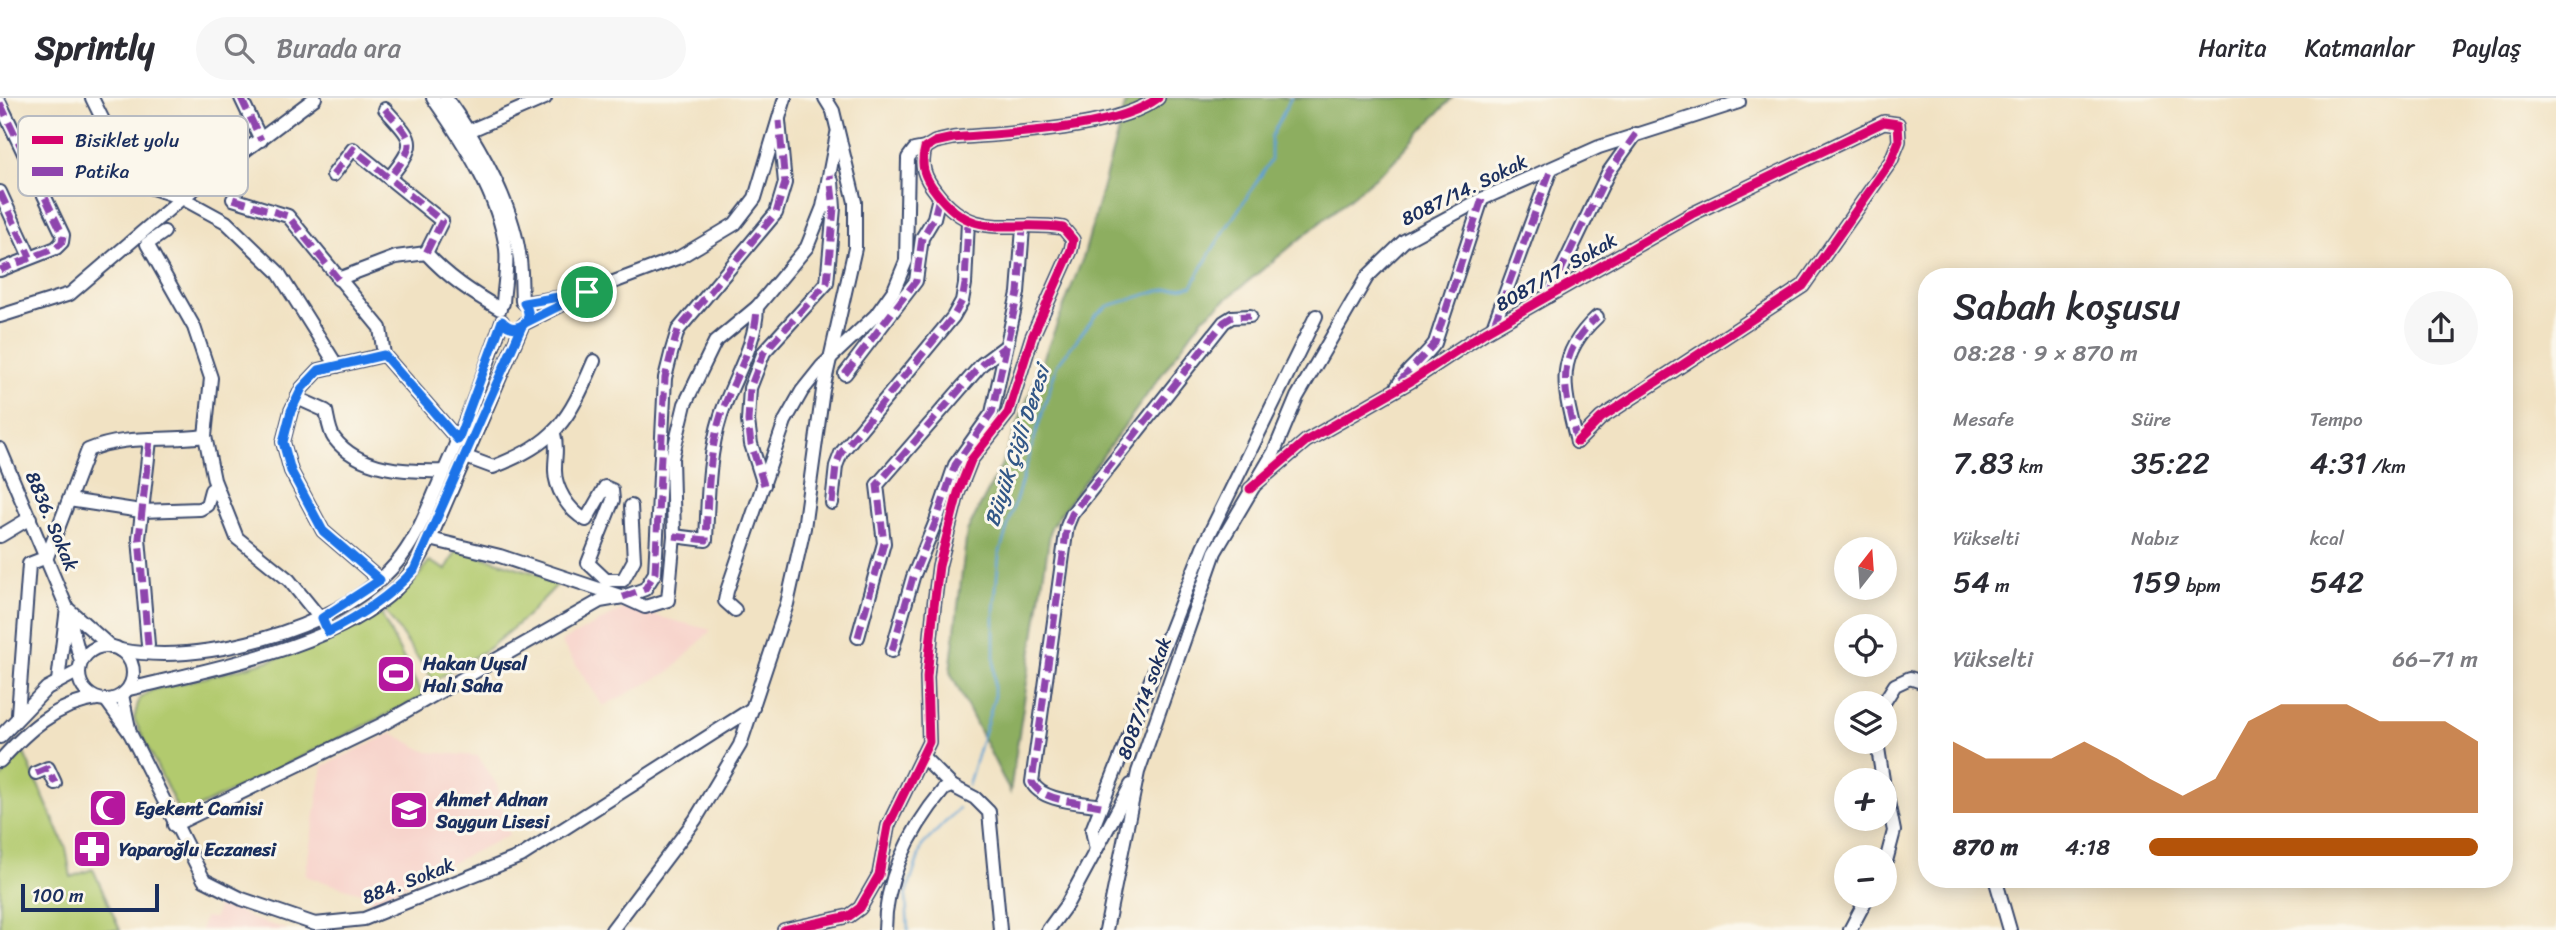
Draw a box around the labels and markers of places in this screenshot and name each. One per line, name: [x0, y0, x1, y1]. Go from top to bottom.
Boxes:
pin: [557, 262, 617, 322]
place label: Hakan Uysal Halı Saha: [422, 647, 528, 702]
sports icon: Hakan Uysal Halı Saha: [375, 653, 417, 695]
place label: Ahmet Adnan Saygun Lisesi: [435, 783, 551, 838]
mosque icon: Egekent Camisi: [87, 787, 129, 829]
school or university icon: Ahmet Adnan Saygun Lisesi: [388, 789, 430, 831]
place label: Egekent Camisi: [135, 792, 264, 825]
pharmacy icon: Yaparoğlu Eczanesi: [71, 828, 113, 870]
place label: Yaparoğlu Eczanesi: [119, 833, 278, 866]

